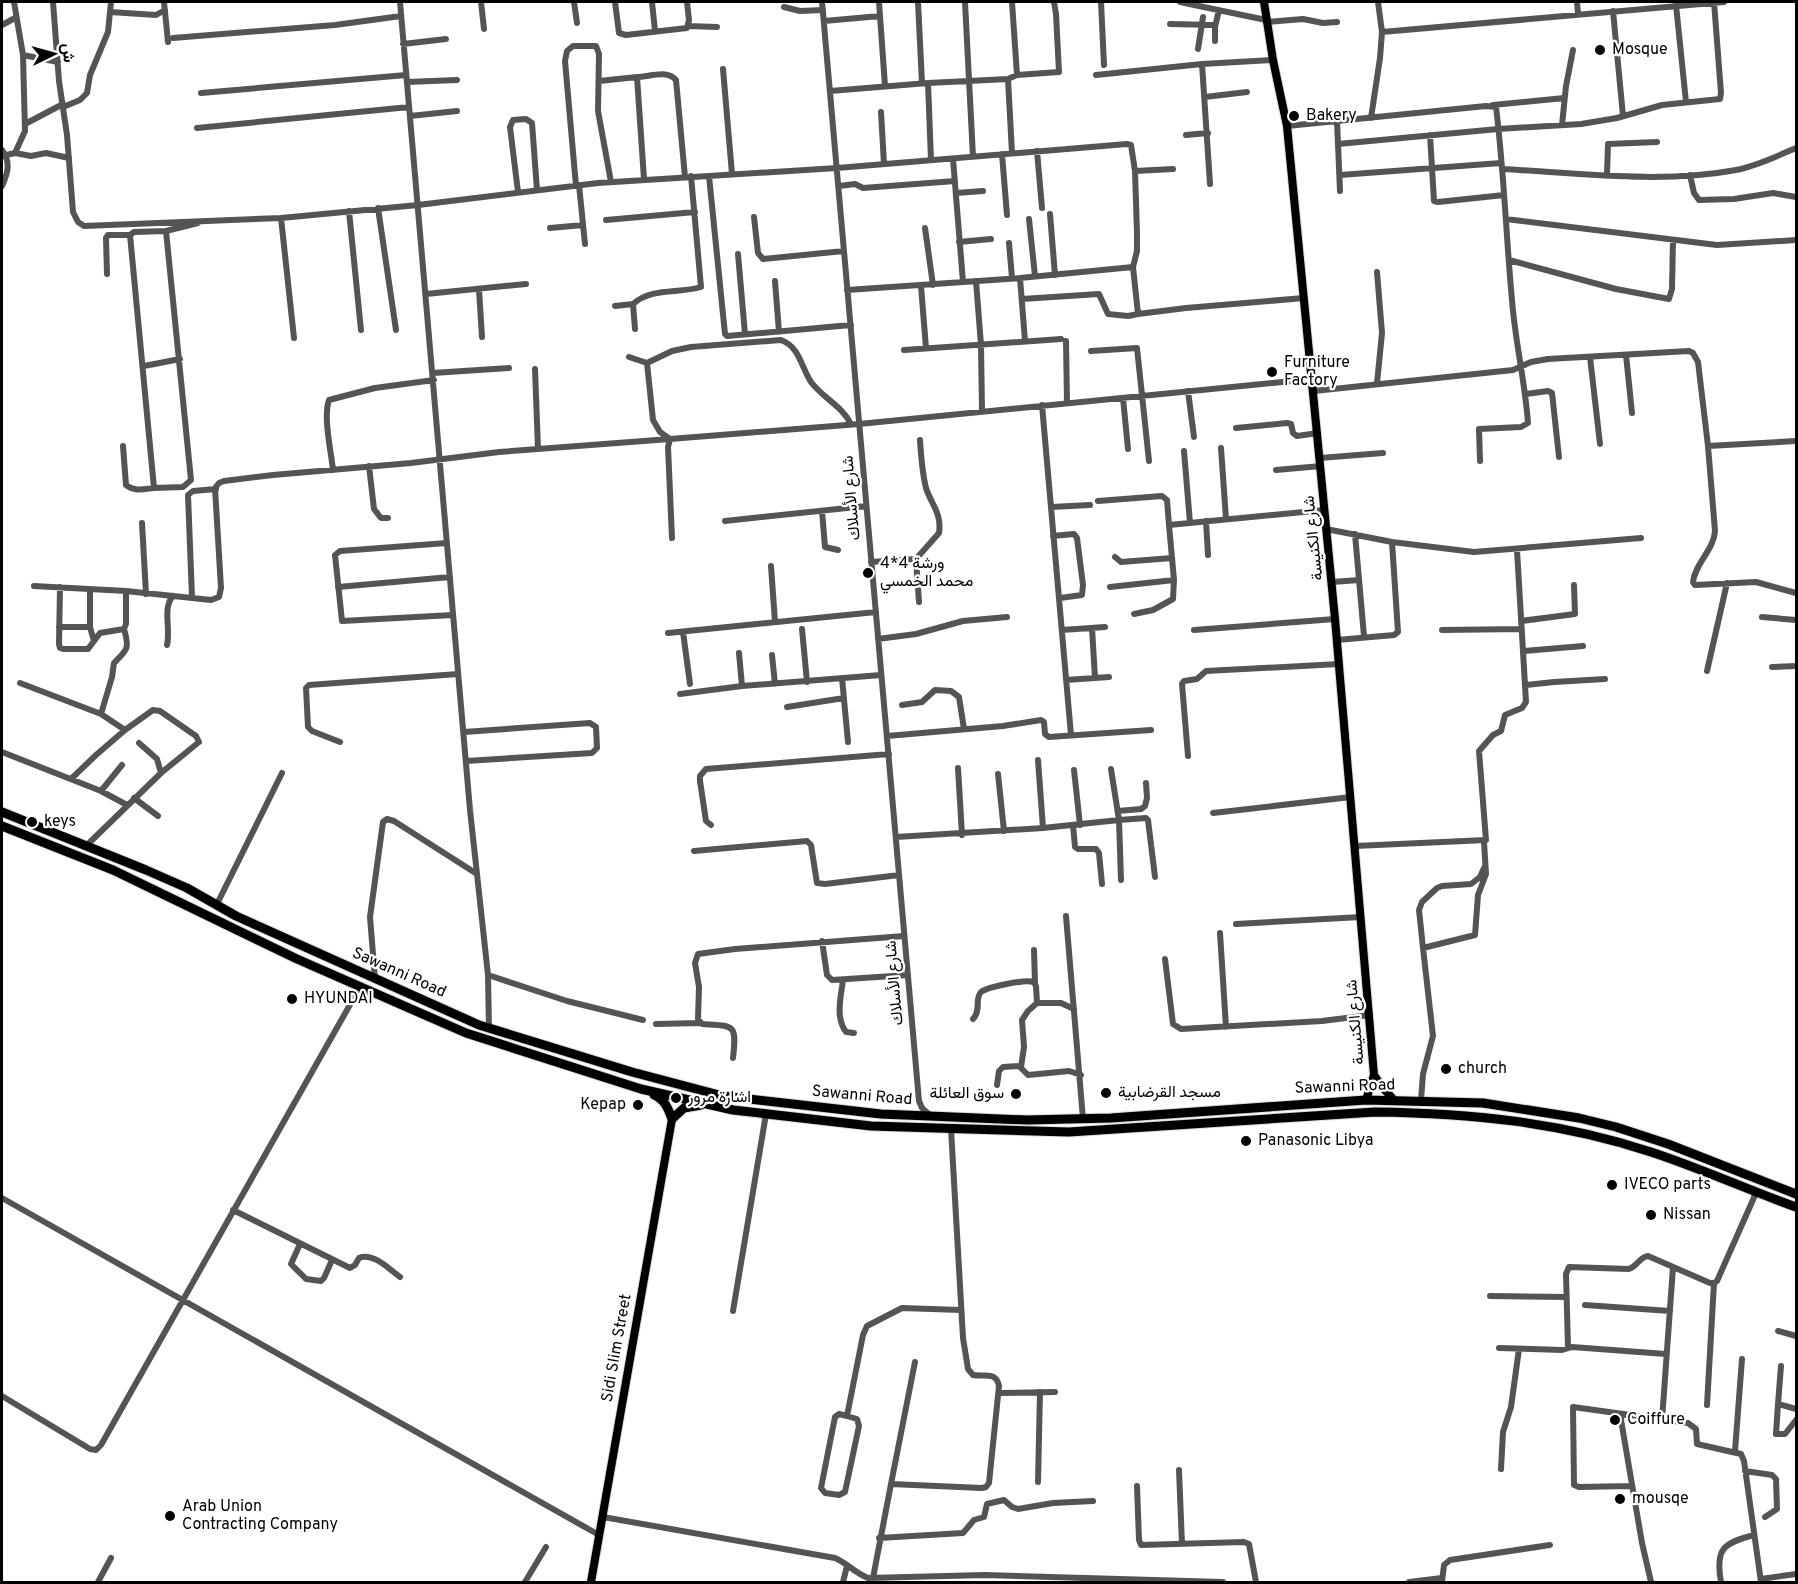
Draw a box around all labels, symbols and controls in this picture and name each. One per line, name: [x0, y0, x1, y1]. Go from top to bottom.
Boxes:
north arrow: [24, 24, 84, 84]
place label: Mosque: [1612, 40, 1668, 60]
text: ش: [56, 42, 78, 63]
marker: Mosque: [1593, 43, 1607, 57]
place label: Bakery: [1306, 106, 1357, 126]
marker: Bakery: [1287, 109, 1301, 123]
place label: Furniture Factory: [1284, 353, 1350, 391]
marker: Furniture Factory: [1265, 365, 1279, 379]
street label: شارع الأسلاك: [838, 455, 866, 541]
street label: شارع الكنيسة: [1300, 494, 1328, 582]
place label: 4*4 ورشة محمد الخمسي: [880, 554, 973, 594]
marker: 4*4 ورشة محمد الخمسي: [861, 566, 875, 580]
place label: keys: [44, 812, 76, 832]
marker: keys: [25, 815, 39, 829]
street label: شارع الأسلاك: [881, 940, 909, 1026]
street label: Sawanni Road: [349, 943, 449, 1003]
street label: شارع الكنيسة: [1342, 979, 1370, 1065]
place label: HYUNDAI: [304, 989, 373, 1009]
marker: HYUNDAI: [285, 992, 299, 1006]
place label: church: [1458, 1059, 1507, 1079]
marker: church: [1439, 1062, 1453, 1076]
street label: Sawanni Road: [1294, 1075, 1396, 1099]
street label: Sawanni Road: [811, 1082, 913, 1110]
place label: مسجد القرضابية: [1118, 1083, 1221, 1103]
place label: سوق العائلة: [929, 1084, 1004, 1104]
marker: مسجد القرضابية: [1099, 1086, 1113, 1100]
marker: سوق العائلة: [1009, 1087, 1023, 1101]
place label: اشارة مرور: [687, 1088, 751, 1108]
marker: اشارة مرور: [669, 1091, 683, 1105]
place label: Kepap: [580, 1095, 626, 1115]
marker: Kepap: [631, 1098, 645, 1112]
place label: Panasonic Libya: [1258, 1131, 1373, 1151]
marker: Panasonic Libya: [1239, 1134, 1253, 1148]
place label: IVECO parts: [1624, 1175, 1711, 1195]
marker: IVECO parts: [1605, 1178, 1619, 1192]
place label: Nissan: [1663, 1205, 1711, 1225]
marker: Nissan: [1644, 1208, 1658, 1222]
street label: Sidi Slim Street: [598, 1292, 636, 1404]
place label: Coiffure: [1627, 1410, 1685, 1430]
marker: Coiffure: [1608, 1413, 1622, 1427]
place label: mousqe: [1632, 1489, 1689, 1509]
marker: mousqe: [1613, 1492, 1627, 1506]
place label: Arab Union Contracting Company: [182, 1497, 338, 1535]
marker: Arab Union Contracting Company: [163, 1509, 177, 1523]

